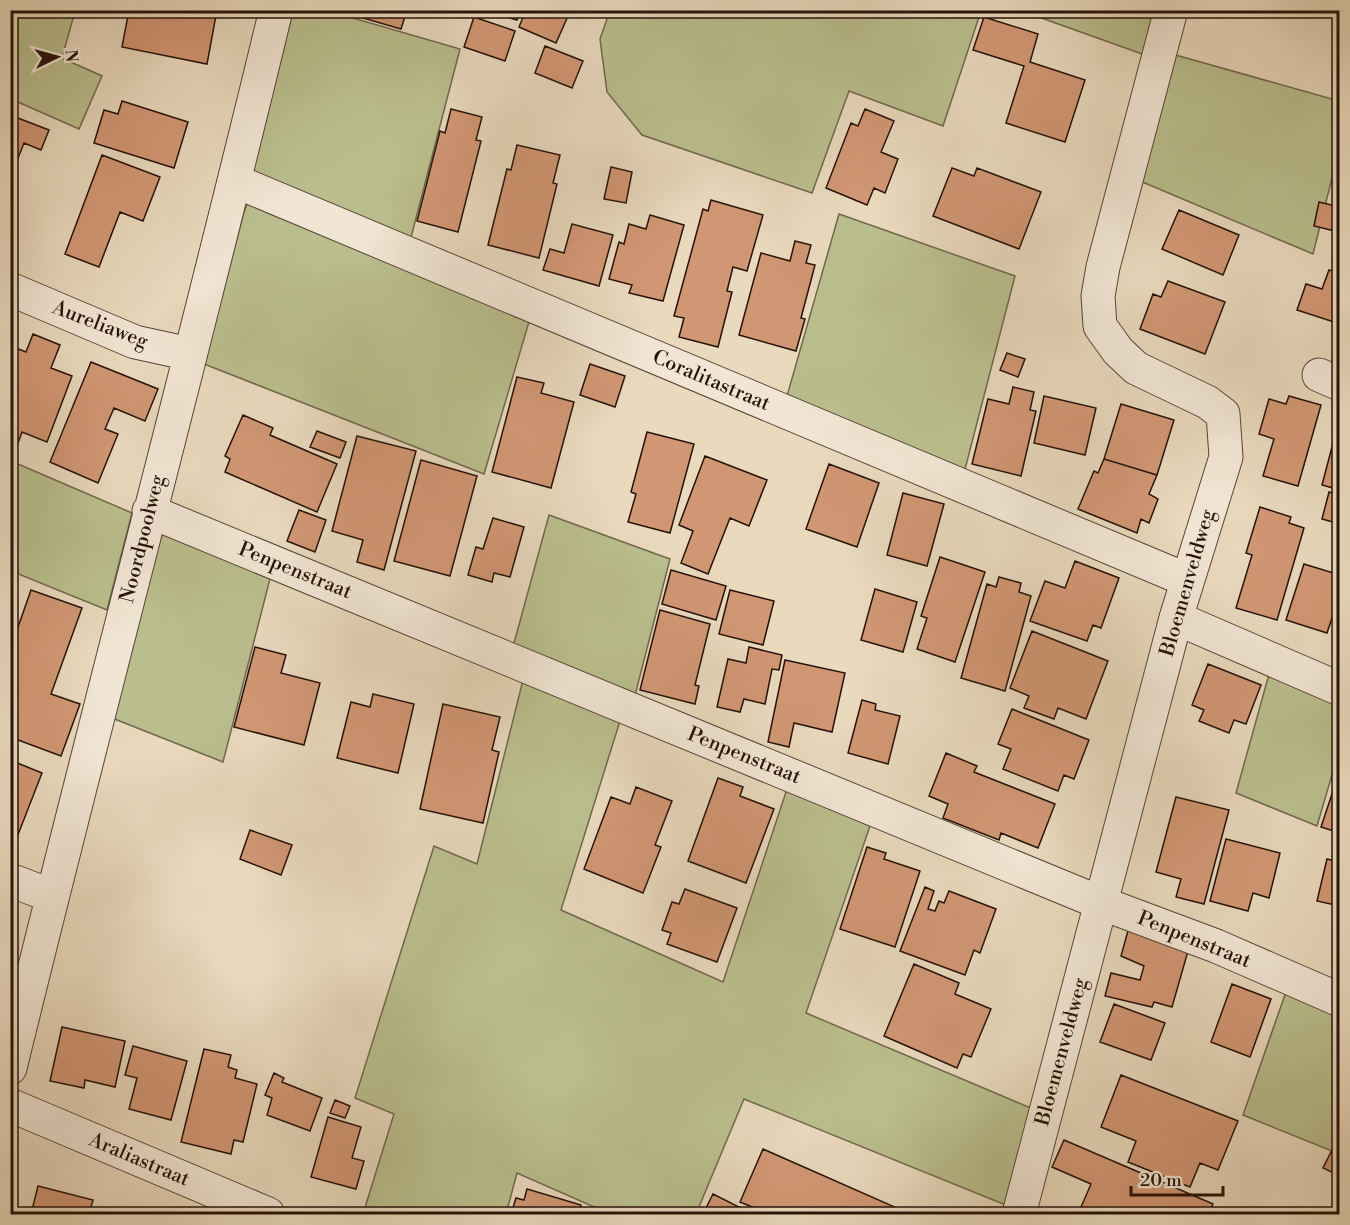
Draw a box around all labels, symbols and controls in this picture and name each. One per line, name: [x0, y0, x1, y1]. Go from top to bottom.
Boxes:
north arrow: [27, 27, 87, 87]
text: N: [60, 49, 81, 63]
street label: Aureliaweg: [48, 295, 152, 355]
street label: Coralitastraat: [648, 345, 774, 417]
street label: Noordpoolweg: [115, 472, 171, 606]
street label: Bloemenveldweg: [1155, 506, 1221, 660]
street label: Penpenstraat: [235, 537, 355, 605]
street label: Penpenstraat: [684, 722, 804, 790]
street label: Penpenstraat: [1134, 906, 1254, 974]
street label: Bloemenveldweg: [1030, 975, 1094, 1130]
street label: Araliastraat: [84, 1127, 193, 1192]
scale bar: [1131, 1159, 1222, 1197]
text: 20 m: [1140, 1169, 1182, 1192]

